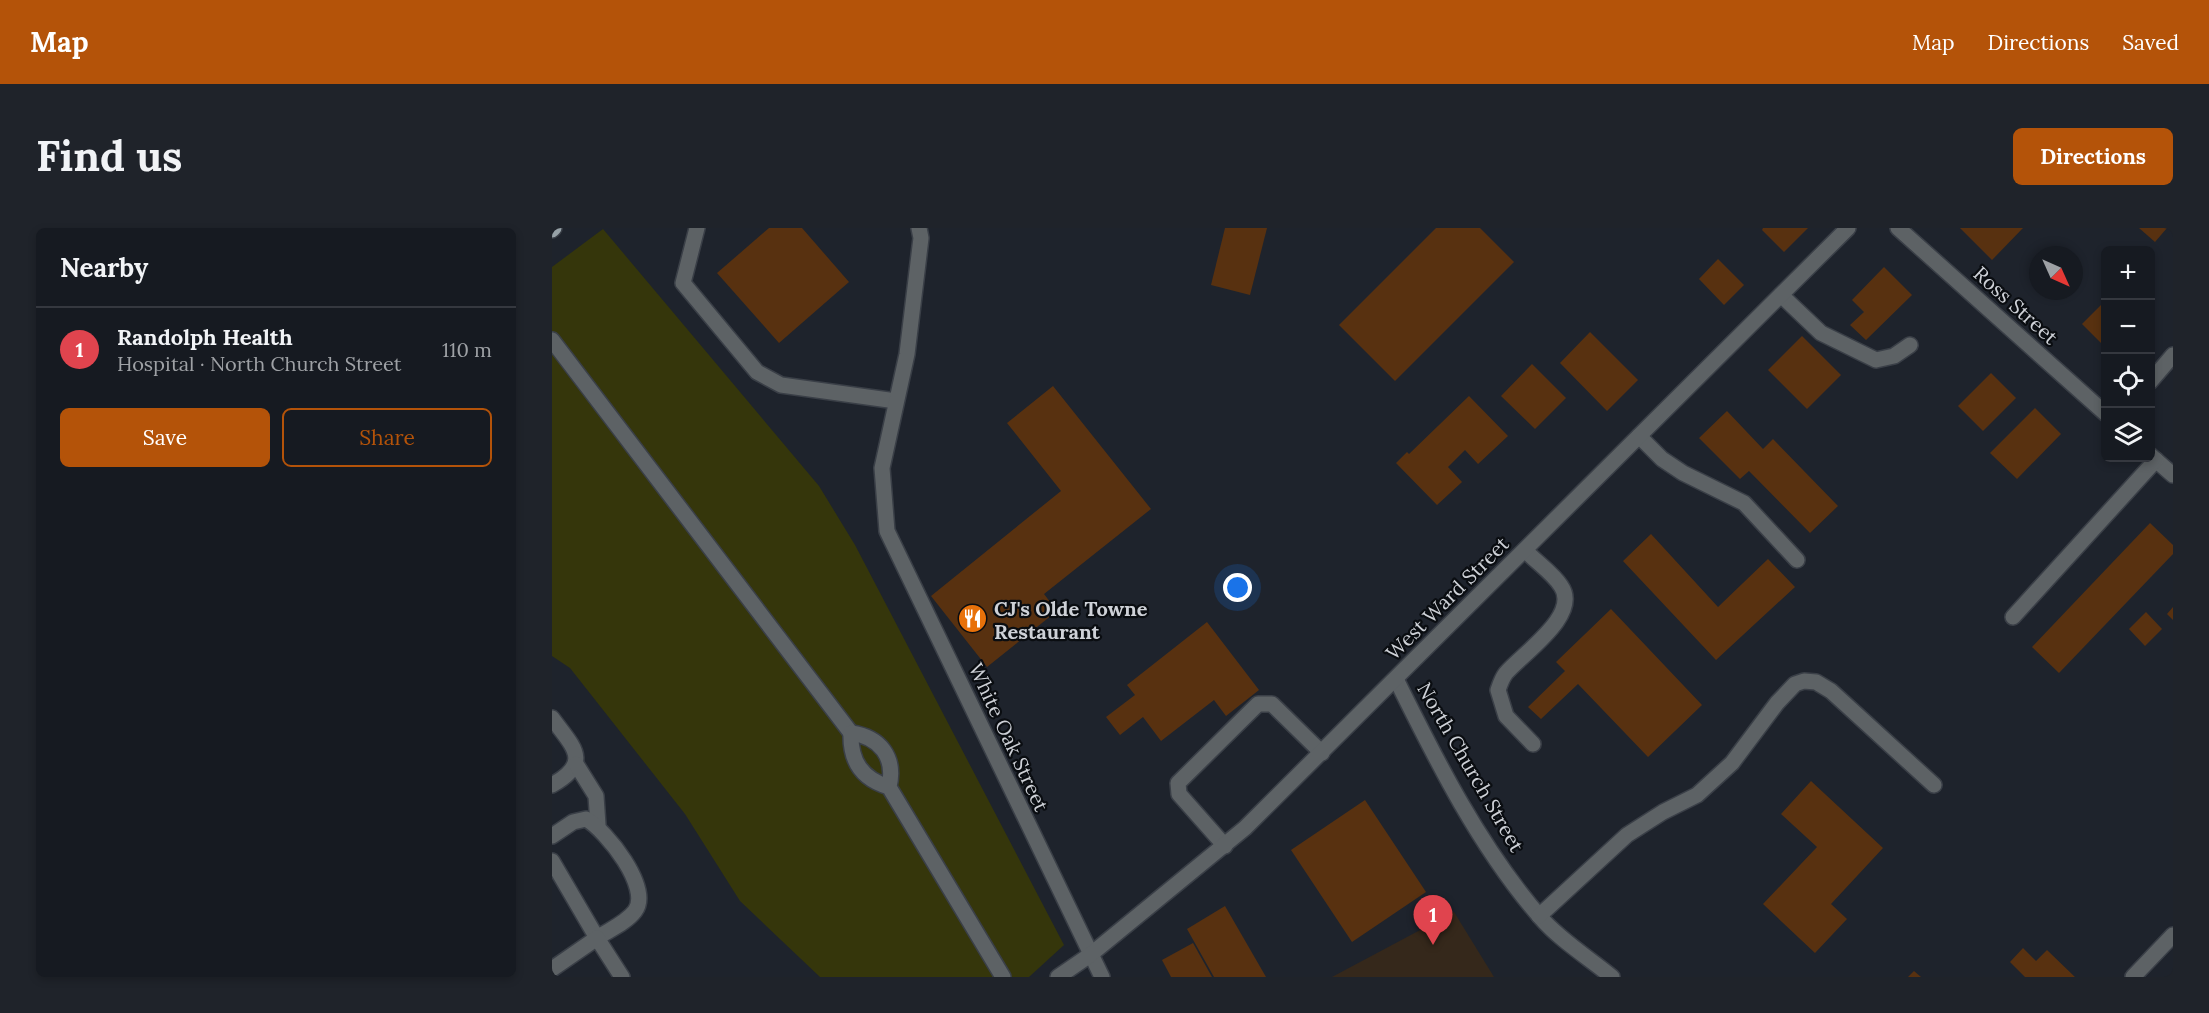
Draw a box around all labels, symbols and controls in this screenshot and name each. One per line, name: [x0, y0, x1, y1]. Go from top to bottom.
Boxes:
text: Map: [30, 24, 89, 60]
text: Map: [1912, 29, 1955, 56]
text: Directions: [1988, 29, 2089, 56]
text: Saved: [2122, 29, 2179, 56]
button: Directions: [2013, 128, 2173, 185]
text: Find us: [36, 129, 182, 183]
north arrow: [2029, 246, 2083, 300]
map controls: [2101, 246, 2155, 462]
button: +: [2101, 246, 2155, 300]
text: Nearby: [60, 251, 148, 284]
street label: Ross Street: [1969, 261, 2063, 349]
button: −: [2101, 300, 2155, 354]
text: Randolph Health: [117, 323, 293, 351]
text: 1: [75, 337, 84, 362]
text: 110 m: [442, 337, 492, 362]
text: Hospital · North Church Street: [117, 351, 402, 376]
button: locate: [2101, 354, 2155, 408]
button: Save: [60, 408, 270, 467]
button: Share: [282, 408, 492, 467]
button: layers: [2101, 408, 2155, 462]
street label: West Ward Street: [1380, 531, 1514, 665]
your location: [1223, 573, 1252, 602]
place label: CJ's Olde Towne Restaurant: [994, 596, 1148, 644]
restaurant icon: CJ's Olde Towne Restaurant: [957, 603, 989, 635]
street label: White Oak Street: [964, 659, 1054, 815]
street label: North Church Street: [1412, 678, 1530, 856]
pin: 1: [1414, 896, 1452, 945]

